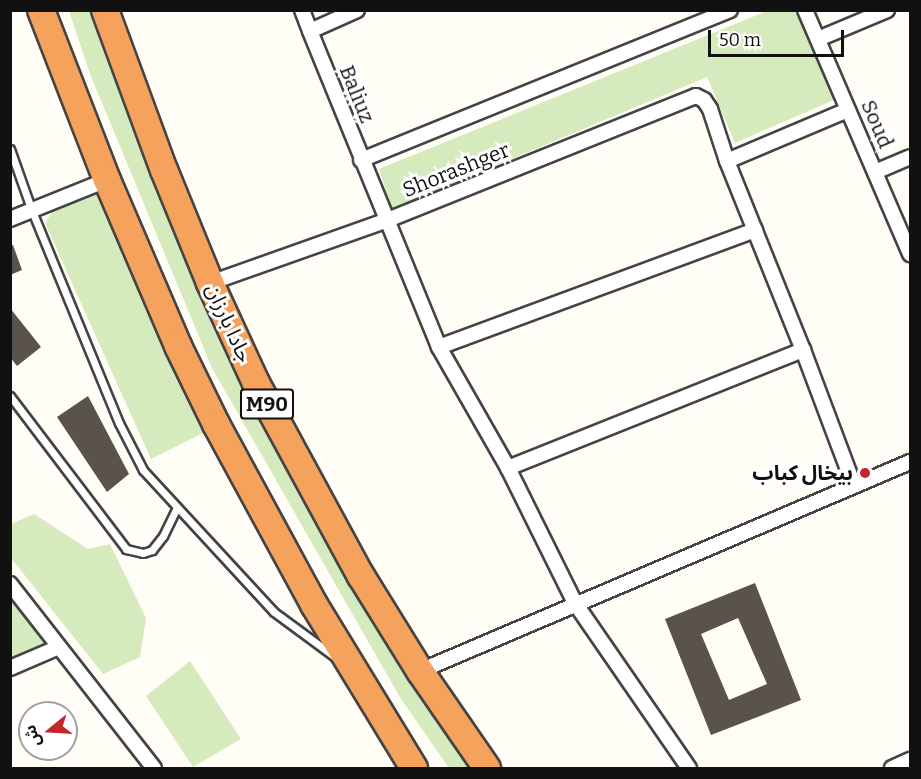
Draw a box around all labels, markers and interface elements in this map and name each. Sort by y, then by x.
scale bar [711,18,848,56]
text: 50 m [719,29,761,51]
street label: Baliuz [334,62,380,126]
street label: Soud [856,96,898,152]
street label: Shorashger [399,137,513,203]
street label: جادا بارزان [200,280,258,366]
road number: M90 [240,387,294,421]
place label: بيخال كباب [752,460,853,486]
marker: بيخال كباب [858,466,872,480]
north arrow [18,701,78,761]
text: ش [20,723,45,749]

